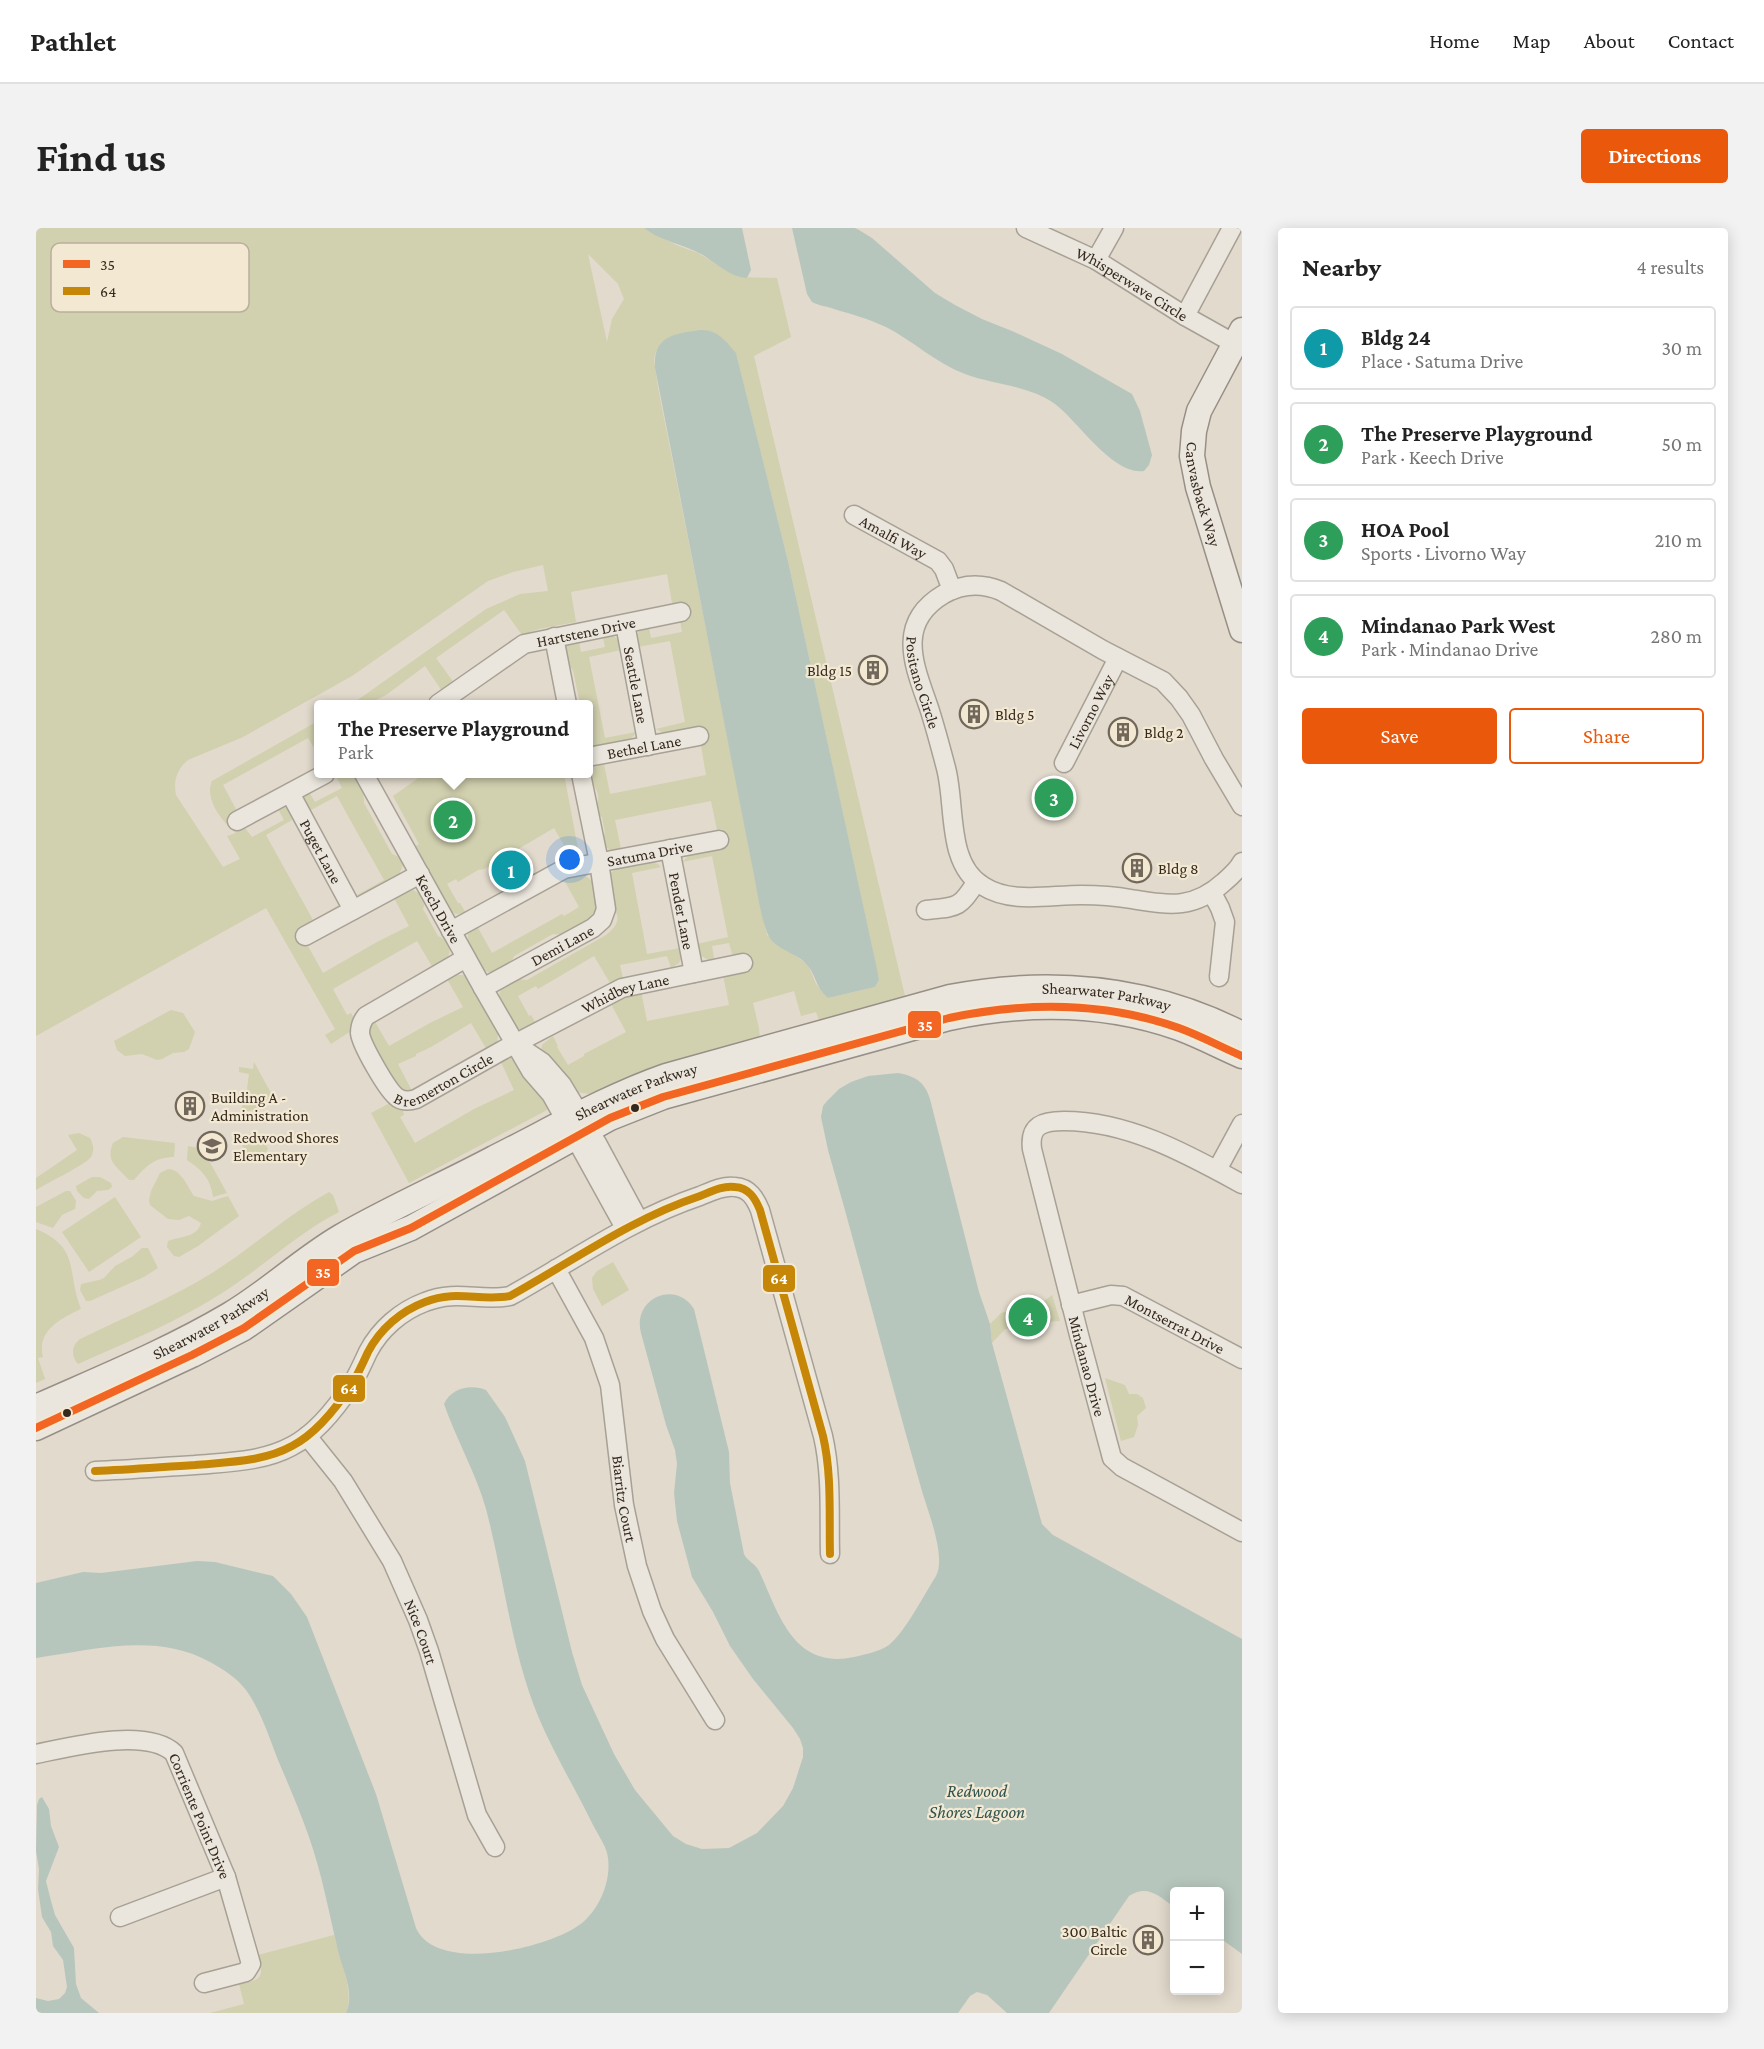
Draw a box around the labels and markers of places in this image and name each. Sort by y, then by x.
building icon: Bldg 15 [857,654,889,686]
place label: Bldg 15 [807,662,852,680]
building icon: Bldg 5 [958,698,990,730]
place label: Bldg 5 [995,706,1035,724]
building icon: Bldg 2 [1107,716,1139,748]
place label: Bldg 2 [1144,724,1184,742]
pin: 3 [1034,776,1074,820]
pin: 2 [434,798,472,842]
pin: 1 [492,848,530,892]
building icon: Bldg 8 [1121,852,1153,884]
place label: Bldg 8 [1158,860,1199,878]
place label: Building A - Administration [211,1089,309,1124]
building icon: Building A - Administration [174,1090,206,1122]
unlabelled marker [629,1102,641,1114]
place label: Redwood Shores Elementary [233,1129,339,1165]
school or university icon: Redwood Shores Elementary [196,1130,228,1162]
pin: 4 [1008,1294,1048,1340]
unlabelled marker [61,1407,73,1419]
place label: 300 Baltic Circle [1062,1923,1127,1958]
building icon: 300 Baltic Circle [1132,1924,1164,1956]

